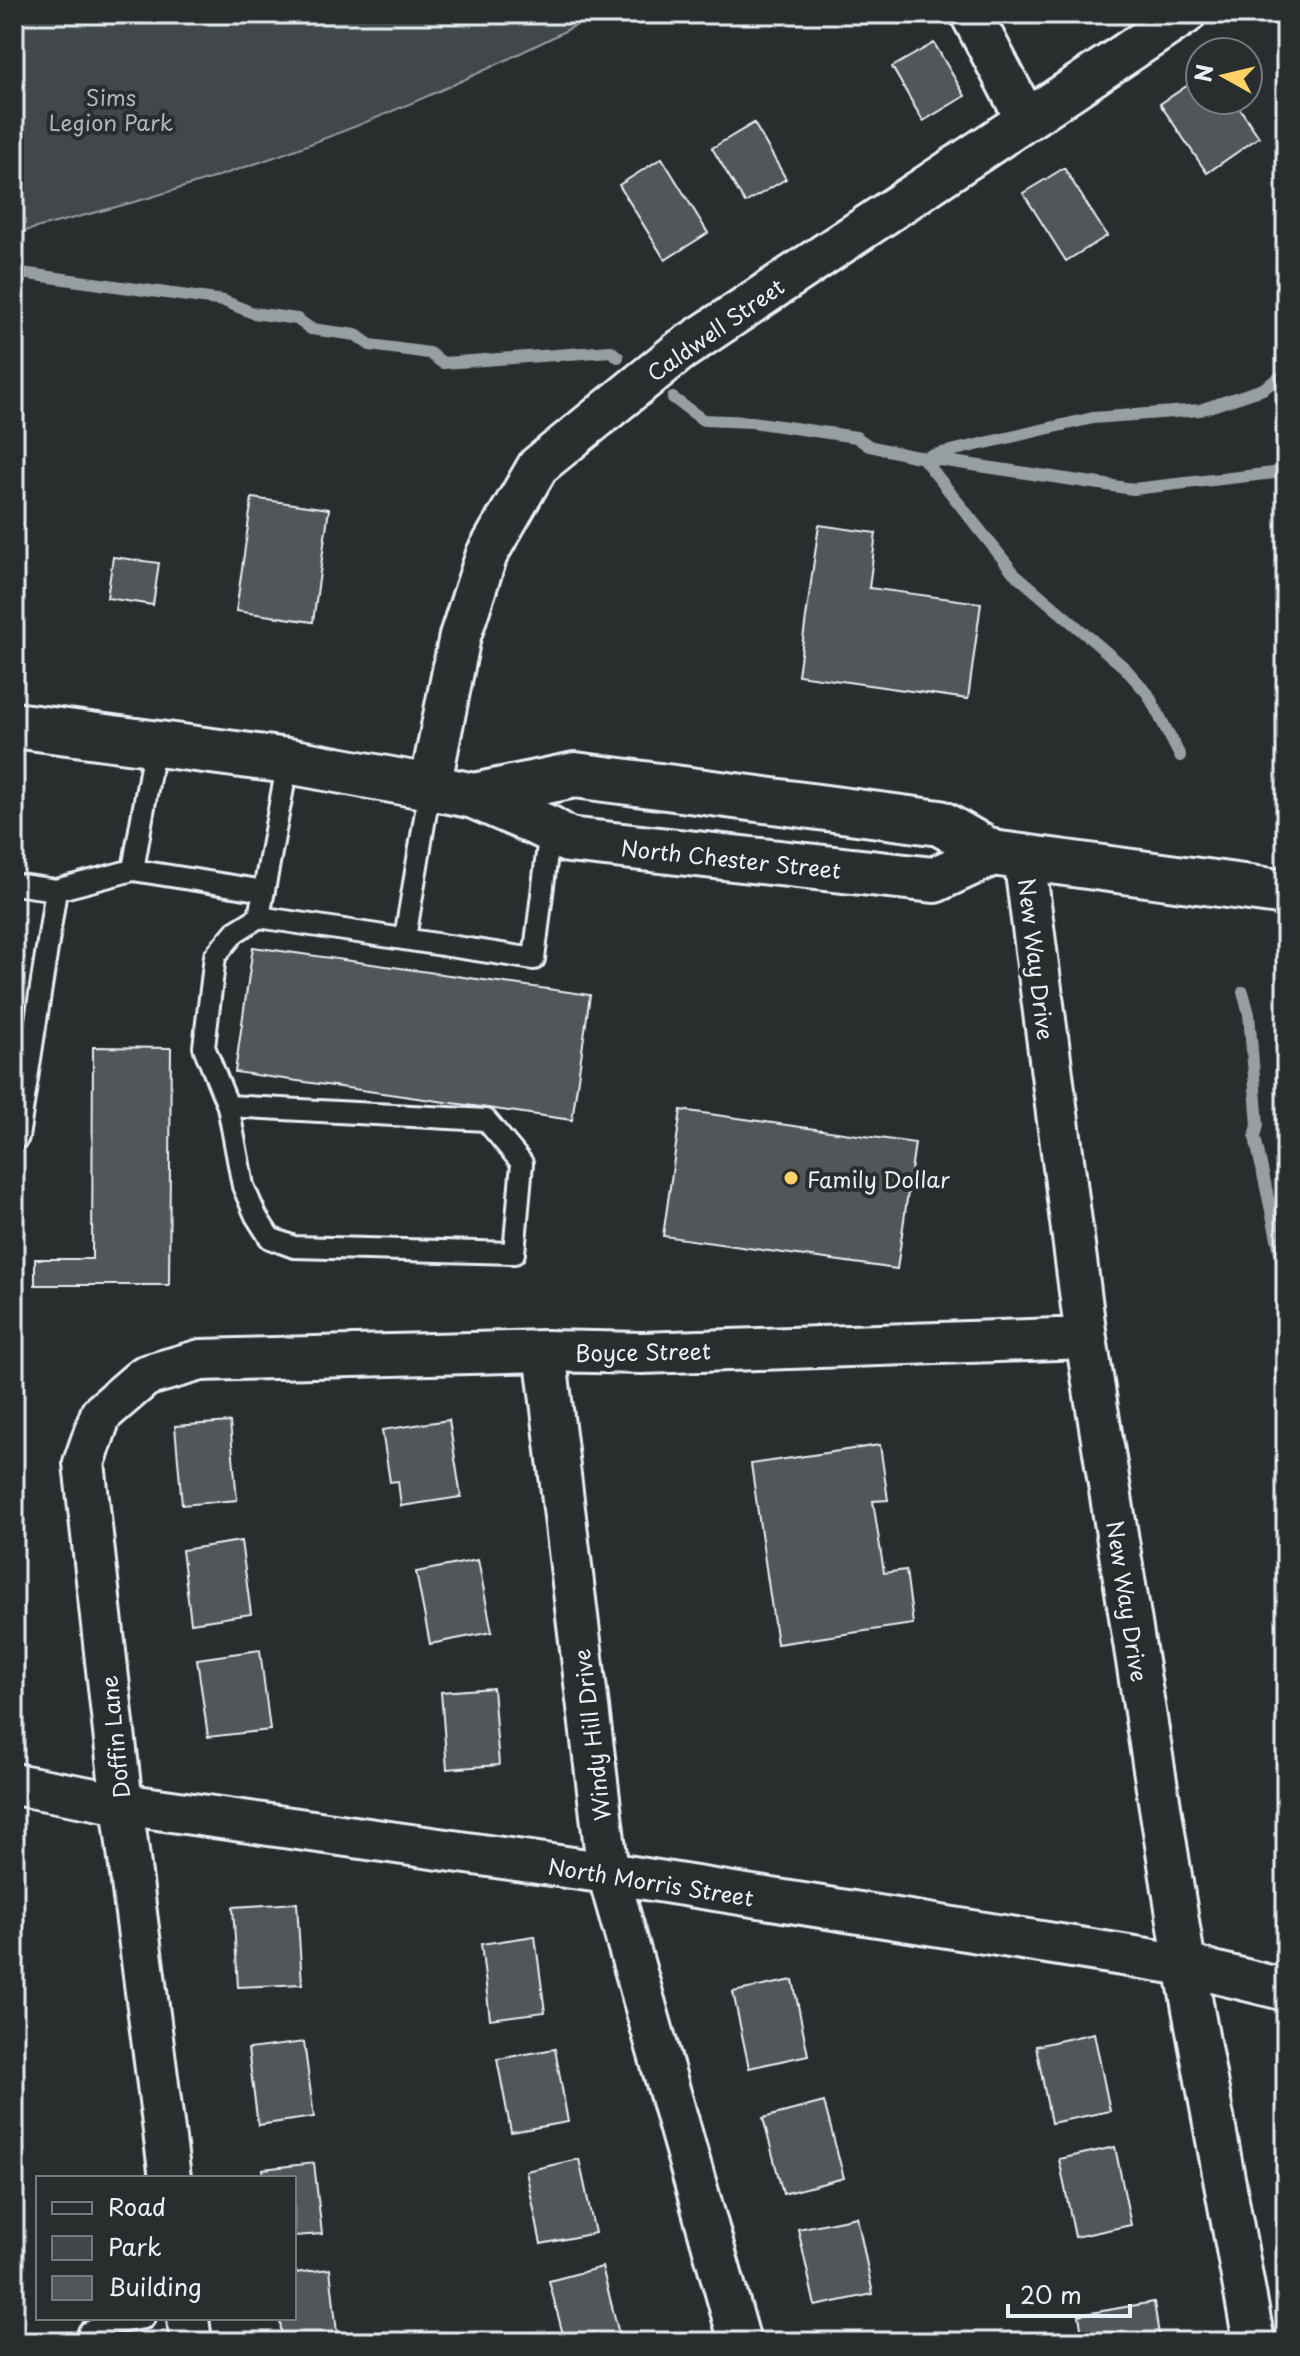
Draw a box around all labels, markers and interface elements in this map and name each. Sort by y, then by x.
north arrow [1184,36,1264,116]
text: N [1185,62,1220,84]
park label: Sims Legion Park [49,80,173,138]
street label: Caldwell Street [640,269,790,389]
street label: North Chester Street [619,830,843,886]
street label: New Way Drive [1011,876,1063,1042]
place label: Family Dollar [807,1162,950,1195]
marker: Family Dollar [782,1169,800,1187]
street label: Boyce Street [575,1333,711,1369]
street label: New Way Drive [1099,1518,1157,1684]
street label: Windy Hill Drive [564,1647,618,1823]
street label: Doffin Lane [91,1674,137,1800]
street label: North Morris Street [546,1848,756,1914]
legend [36,2176,296,2320]
text: Road [108,2188,166,2224]
text: Park [108,2228,162,2264]
text: Building [108,2268,202,2304]
scale bar [1008,2268,1130,2318]
text: 20 m [1020,2276,1082,2312]

